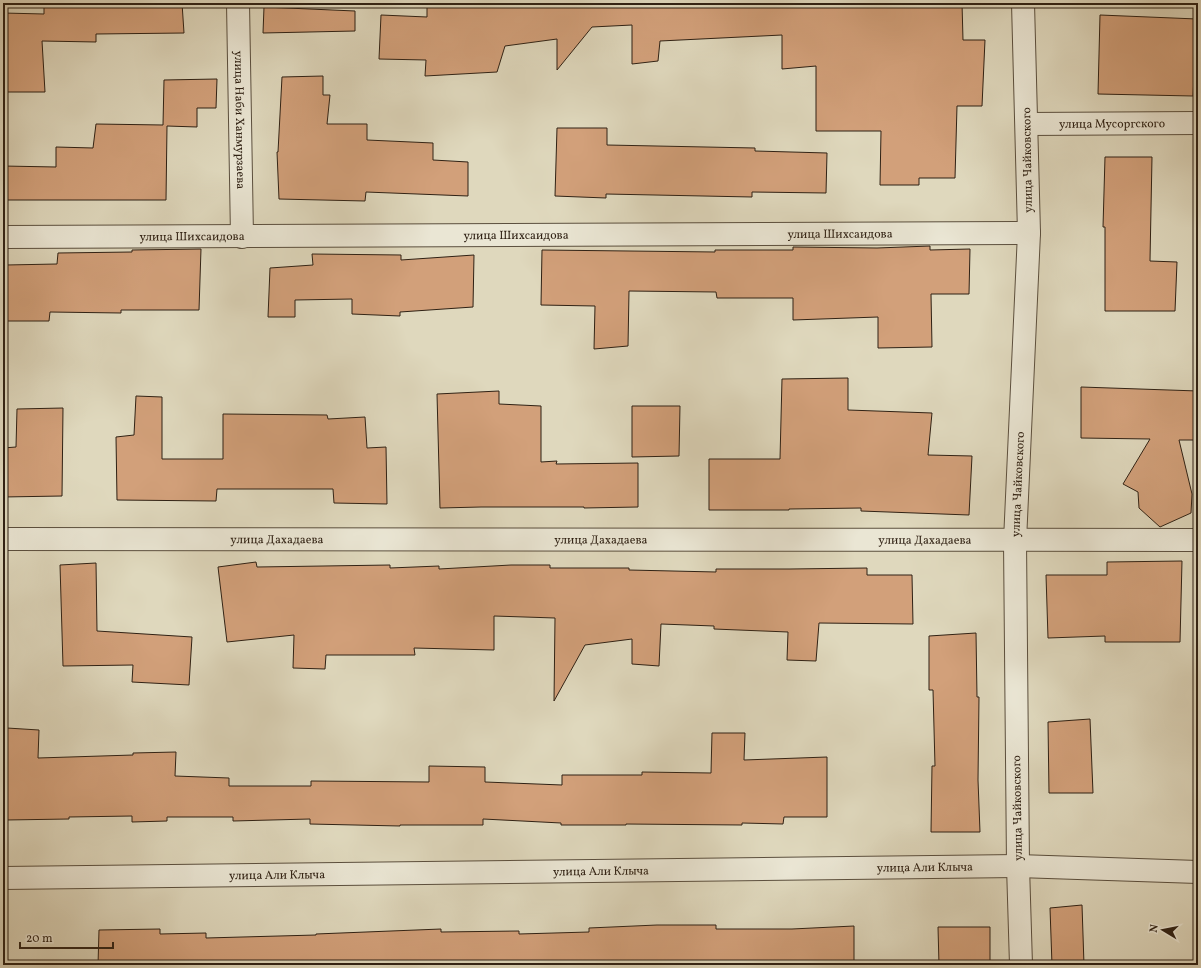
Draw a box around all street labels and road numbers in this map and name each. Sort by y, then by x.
street label: улица Наби Ханмурзаева [230,51,248,189]
street label: улица Чайковского [1019,107,1037,213]
street label: улица Мусоргского [1059,116,1165,133]
street label: улица Шихсаидова [787,227,893,243]
street label: улица Шихсаидова [463,228,569,244]
street label: улица Шихсаидова [139,229,245,245]
street label: улица Чайковского [1008,431,1029,537]
street label: улица Дахадаева [230,532,324,548]
street label: улица Дахадаева [554,532,648,549]
street label: улица Дахадаева [878,533,972,549]
street label: улица Чайковского [1009,755,1027,861]
street label: улица Али Клыча [877,860,973,877]
street label: улица Али Клыча [553,863,649,880]
street label: улица Али Клыча [229,867,325,884]

